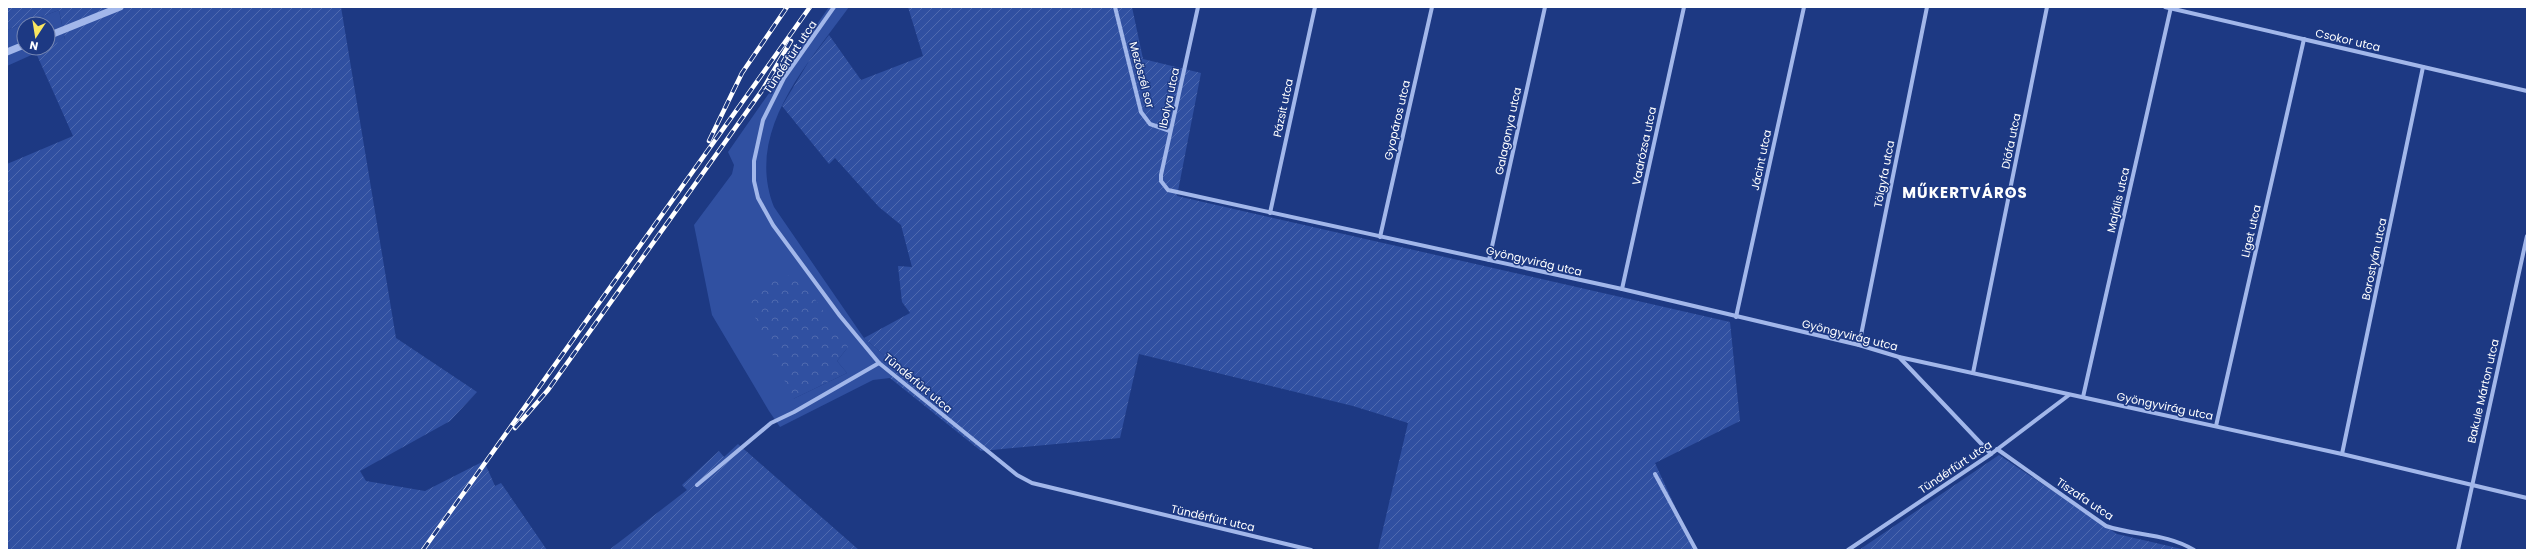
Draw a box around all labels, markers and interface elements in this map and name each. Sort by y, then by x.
north arrow [16,16,56,56]
street label: Tündérfürt utca [760,17,820,97]
street label: Csokor utca [2314,25,2382,55]
text: N [28,37,40,54]
street label: Mezőszél sor [1125,40,1159,110]
street label: Ibolya utca [1155,66,1183,130]
street label: Pázsit utca [1269,77,1297,139]
street label: Gyopáros utca [1380,78,1414,162]
street label: Galagonya utca [1491,86,1525,176]
street label: Vadrózsa utca [1628,105,1660,187]
street label: Diófa utca [1997,112,2025,170]
street label: Jácint utca [1747,128,1775,192]
street label: Tölgyfa utca [1870,139,1898,209]
street label: Majális utca [2103,166,2133,234]
district label: MŰKERTVÁROS [1902,182,2028,203]
street label: Liget utca [2237,203,2265,259]
street label: Borostyán utca [2358,217,2390,301]
street label: Gyöngyvirág utca [1484,242,1584,280]
street label: Gyöngyvirág utca [1800,315,1900,355]
street label: Bakule Márton utca [2463,337,2503,445]
street label: Tündérfürt utca [880,349,956,417]
street label: Gyöngyvirág utca [2115,388,2215,424]
street label: Tündérfürt utca [1915,437,1995,497]
street label: Tiszafa utca [2053,474,2117,524]
street label: Tündérfürt utca [1170,501,1256,535]

